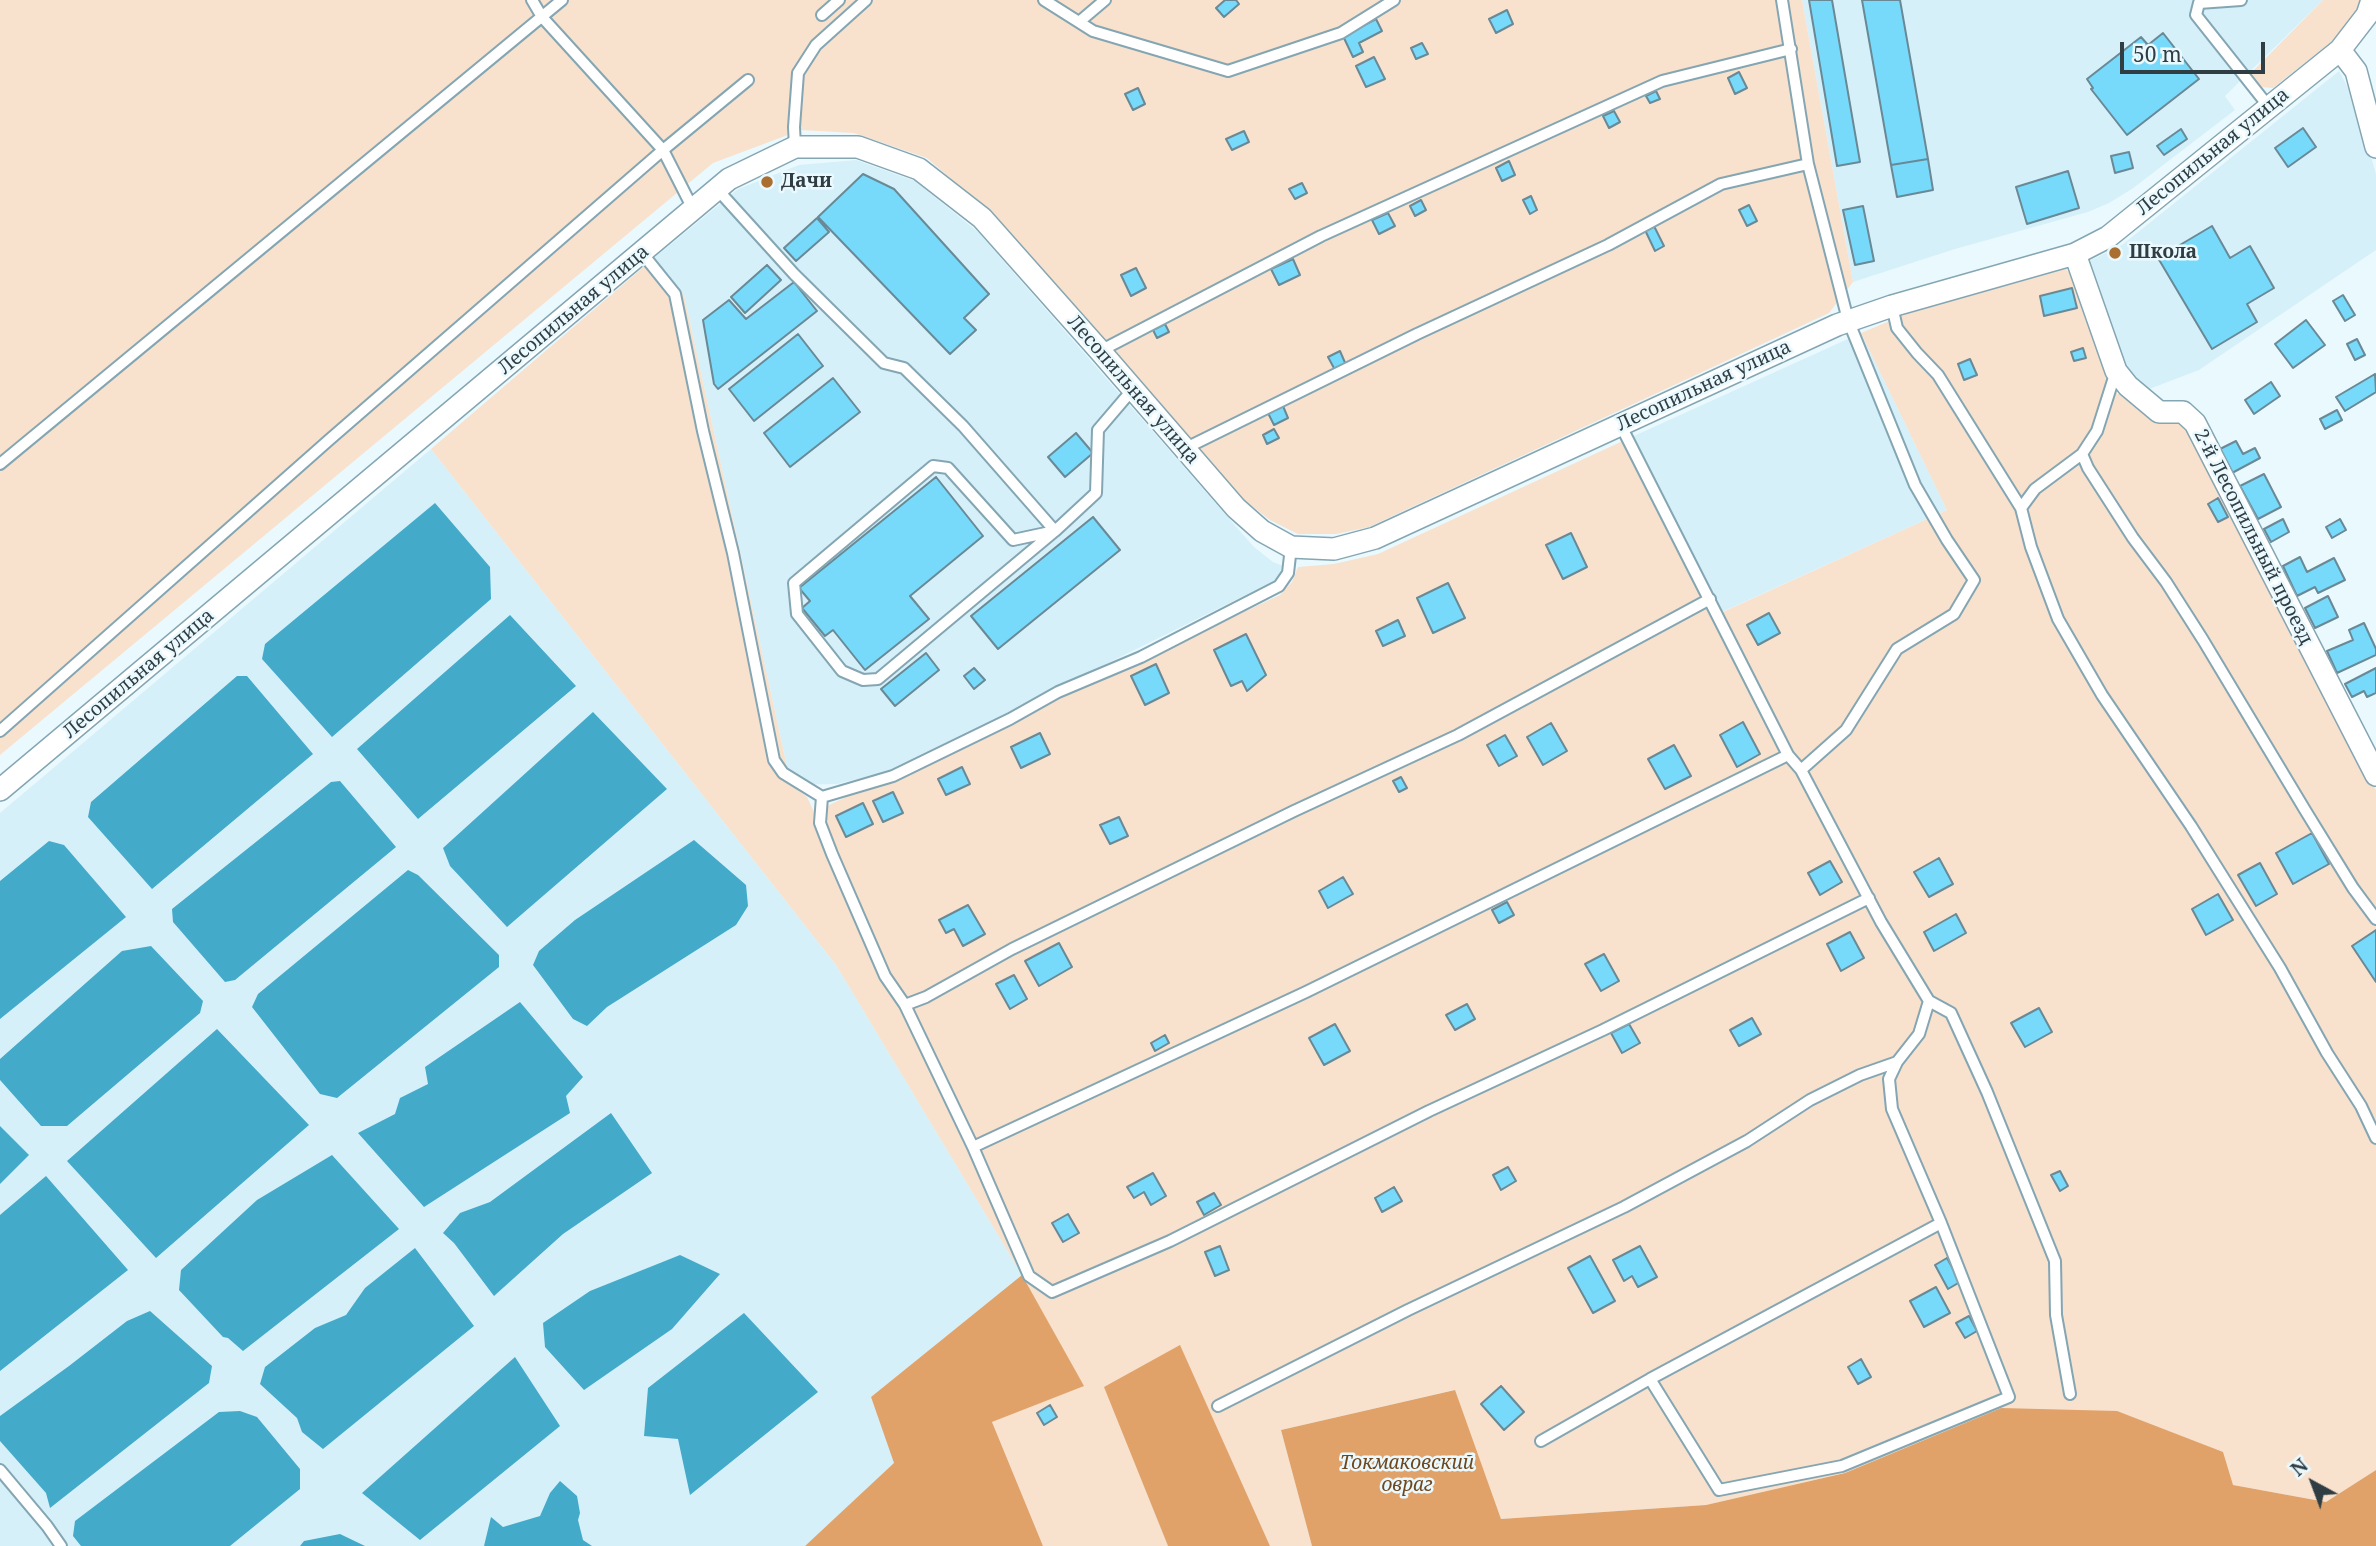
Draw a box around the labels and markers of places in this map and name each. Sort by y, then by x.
place label: Дачи [781,171,832,193]
marker: Дачи [759,174,775,190]
place label: Школа [2129,242,2197,264]
marker: Школа [2107,245,2123,261]

